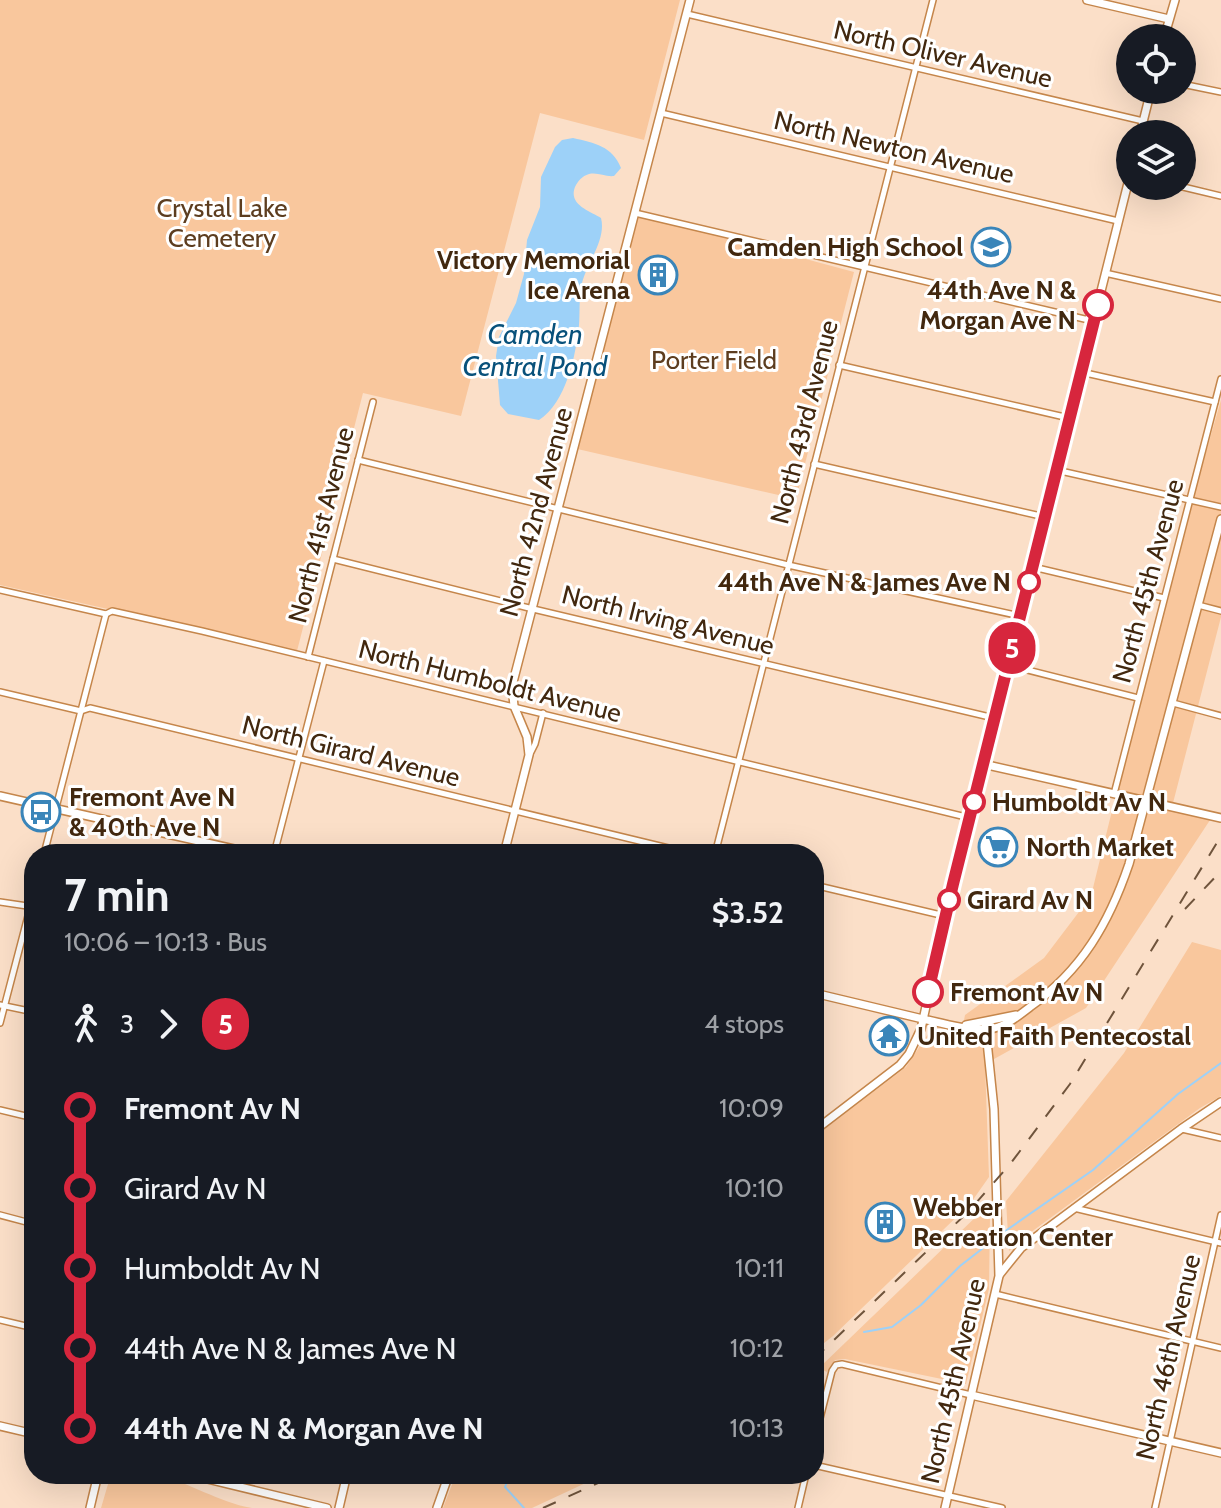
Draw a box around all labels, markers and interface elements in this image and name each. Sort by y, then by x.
street label: North Oliver Avenue [831,13,1055,95]
map controls [1116,24,1196,200]
button: locate [1116,24,1196,104]
street label: North Newton Avenue [771,104,1017,190]
button: layers [1116,120,1196,200]
park label: Crystal Lake Cemetery [157,192,287,254]
school or university icon: Camden High School [970,226,1012,268]
place label: Camden High School [727,231,963,263]
place label: Victory Memorial Ice Arena [437,244,630,306]
building icon: Victory Memorial Ice Arena [637,254,679,296]
place label: 44th Ave N & Morgan Ave N [920,274,1077,336]
marker: 44th Ave N & Morgan Ave N [1083,290,1113,320]
water label: Camden Central Pond [463,317,609,383]
street label: North 43rd Avenue [763,317,845,527]
park label: Porter Field [651,344,777,376]
street label: North 42nd Avenue [493,404,579,620]
street label: North 41st Avenue [281,424,361,626]
street label: North 45th Avenue [1105,476,1191,686]
place label: 44th Ave N & James Ave N [717,566,1011,598]
marker: 44th Ave N & James Ave N [1018,571,1040,593]
street label: North Irving Avenue [558,578,778,662]
line badge: 5 [986,622,1038,674]
text: 5 [1004,631,1020,665]
street label: North Humboldt Avenue [355,633,625,729]
street label: North Girard Avenue [239,708,463,794]
place label: Fremont Ave N & 40th Ave N [69,781,235,843]
place label: Humboldt Av N [992,786,1166,818]
bus stop icon: Fremont Ave N & 40th Ave N [20,791,62,833]
marker: Humboldt Av N [963,791,985,813]
supermarket icon: North Market [977,826,1019,868]
place label: North Market [1026,831,1174,863]
text: 7 min [64,869,169,922]
place label: Girard Av N [967,884,1093,916]
marker: Girard Av N [938,889,960,911]
text: $3.52 [712,894,784,931]
text: 10:06 – 10:13 · Bus [64,926,267,958]
place label: Fremont Av N [950,976,1103,1008]
marker: Fremont Av N [913,977,943,1007]
icon: walk [64,1002,108,1046]
icon: forward [146,1002,190,1046]
text: 5 [218,1007,233,1041]
text: 3 [120,1008,134,1040]
text: 4 stops [704,1008,784,1040]
temple icon: United Faith Pentecostal [868,1015,910,1057]
place label: United Faith Pentecostal [917,1020,1191,1052]
text: Fremont Av N [124,1090,301,1127]
text: 10:09 [719,1092,784,1124]
text: Girard Av N [124,1170,267,1207]
text: 10:10 [725,1172,784,1204]
place label: Webber Recreation Center [913,1191,1113,1253]
building icon: Webber Recreation Center [864,1201,906,1243]
text: Humboldt Av N [124,1250,321,1287]
street label: North 46th Avenue [1129,1251,1207,1463]
text: 10:11 [735,1252,784,1284]
street label: North 45th Avenue [914,1275,992,1487]
text: 44th Ave N & James Ave N [124,1330,457,1367]
text: 10:12 [730,1332,784,1364]
text: 44th Ave N & Morgan Ave N [124,1410,483,1447]
text: 10:13 [729,1412,784,1444]

